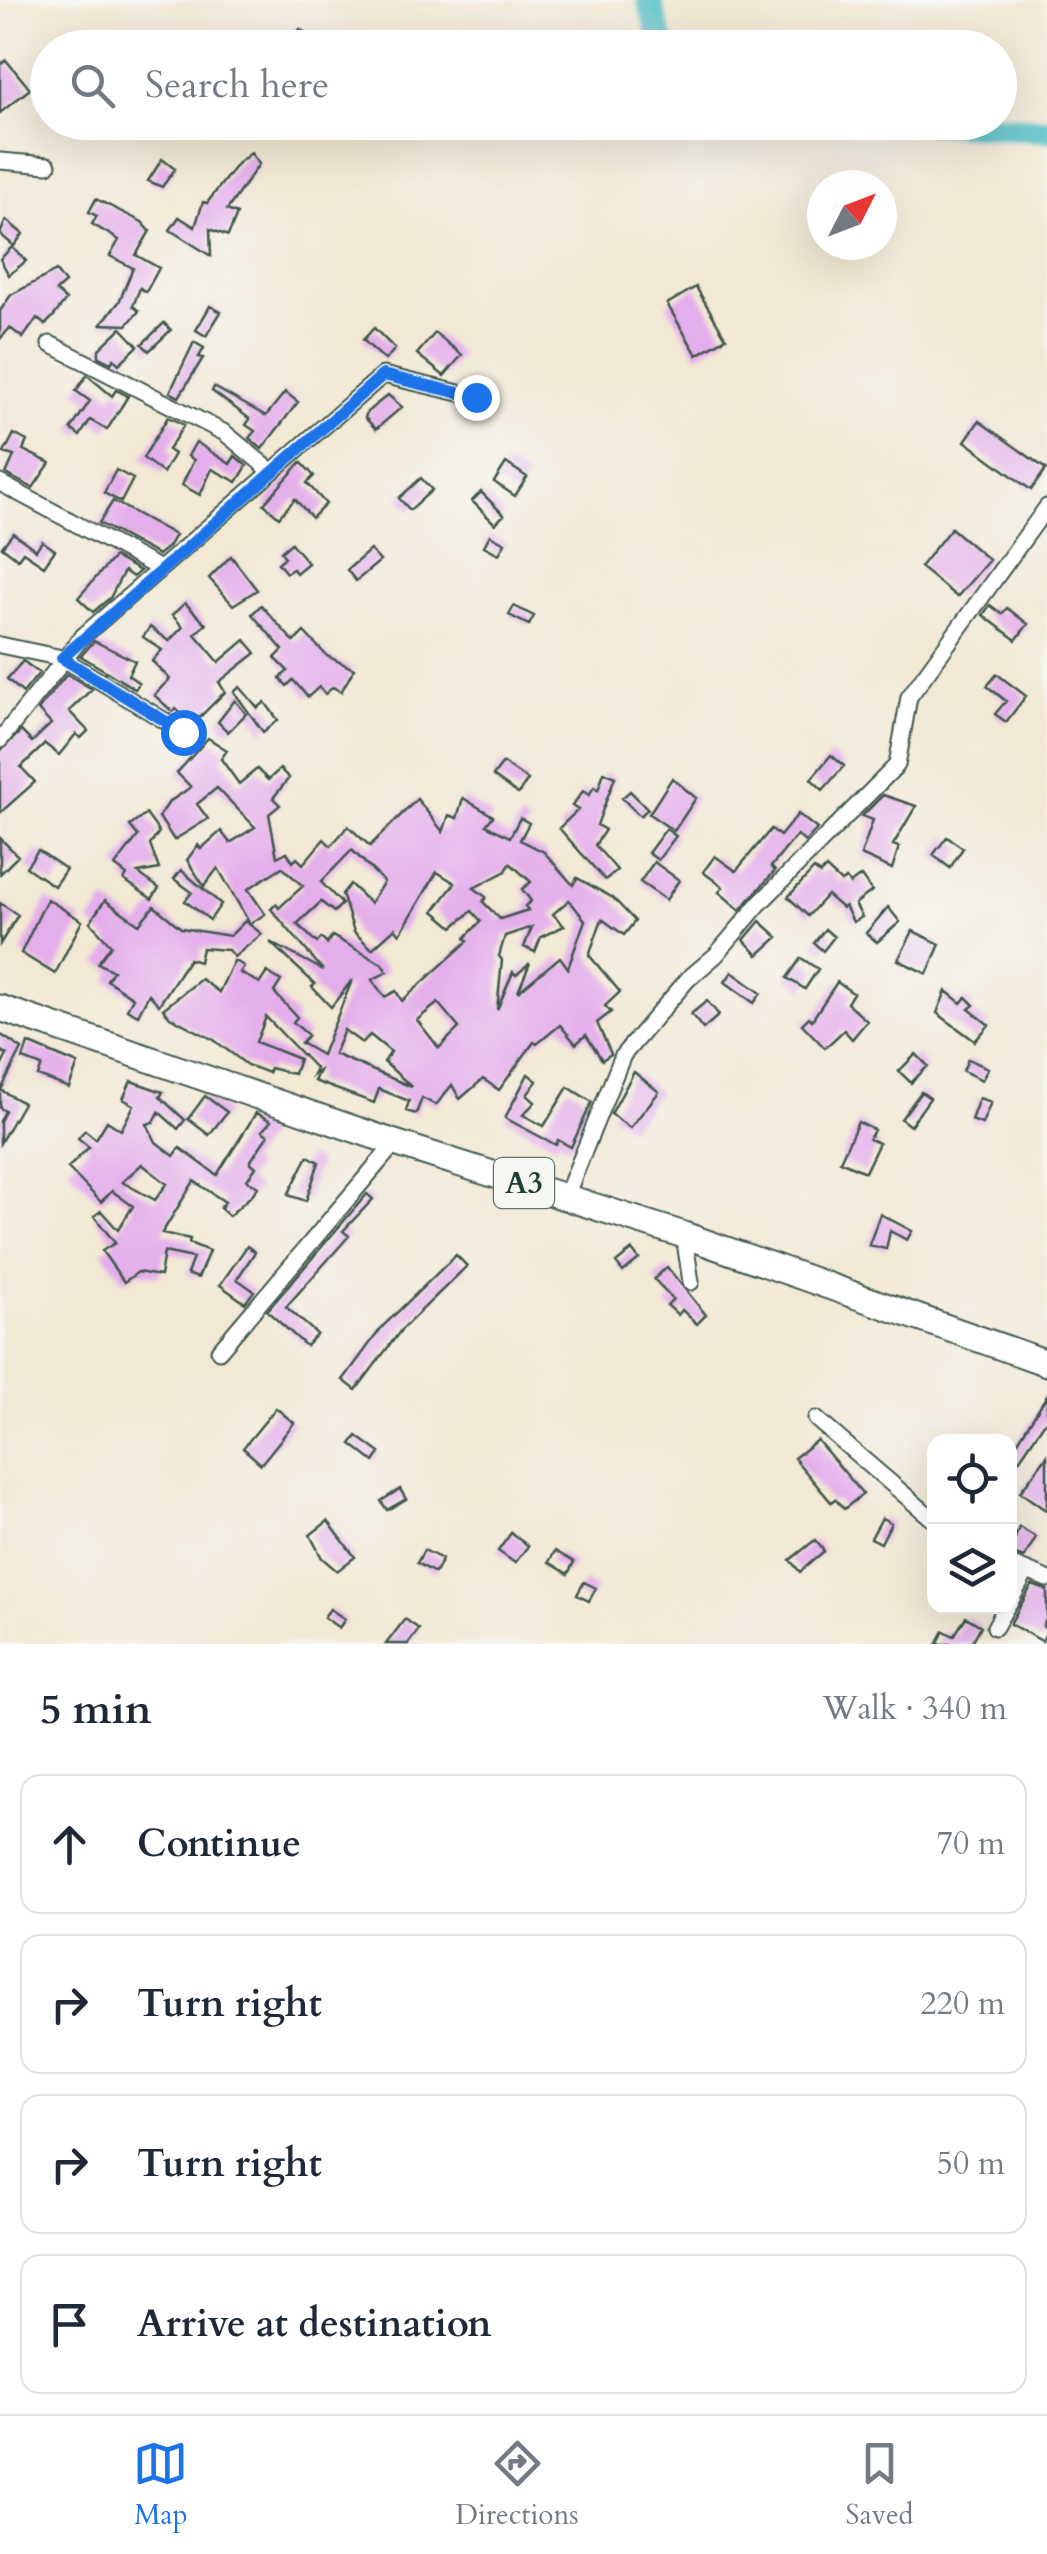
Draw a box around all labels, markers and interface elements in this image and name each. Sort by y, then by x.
search box [30,30,1017,140]
icon: search [65,58,120,113]
text: Search here [145,59,329,111]
north arrow [807,170,897,260]
route end [454,375,500,421]
route start [161,710,207,756]
road number: A3 [494,1158,554,1208]
map controls [927,1434,1017,1614]
button: locate [927,1434,1017,1524]
button: layers [927,1524,1017,1614]
text: 5 min [40,1681,152,1738]
text: Walk · 340 m [822,1687,1007,1731]
icon: ahead [42,1817,97,1872]
text: Continue [137,1818,301,1870]
text: 70 m [937,1822,1005,1866]
icon: right [42,1977,97,2032]
text: Turn right [137,1978,322,2030]
text: 220 m [920,1982,1005,2026]
icon: right [42,2137,97,2192]
text: Turn right [137,2138,322,2190]
text: 50 m [937,2142,1005,2186]
icon: arrive [42,2297,97,2352]
text: Arrive at destination [137,2298,492,2350]
tab: Map [133,2436,188,2534]
tab: Directions [455,2436,579,2534]
tab: Saved [846,2436,914,2534]

